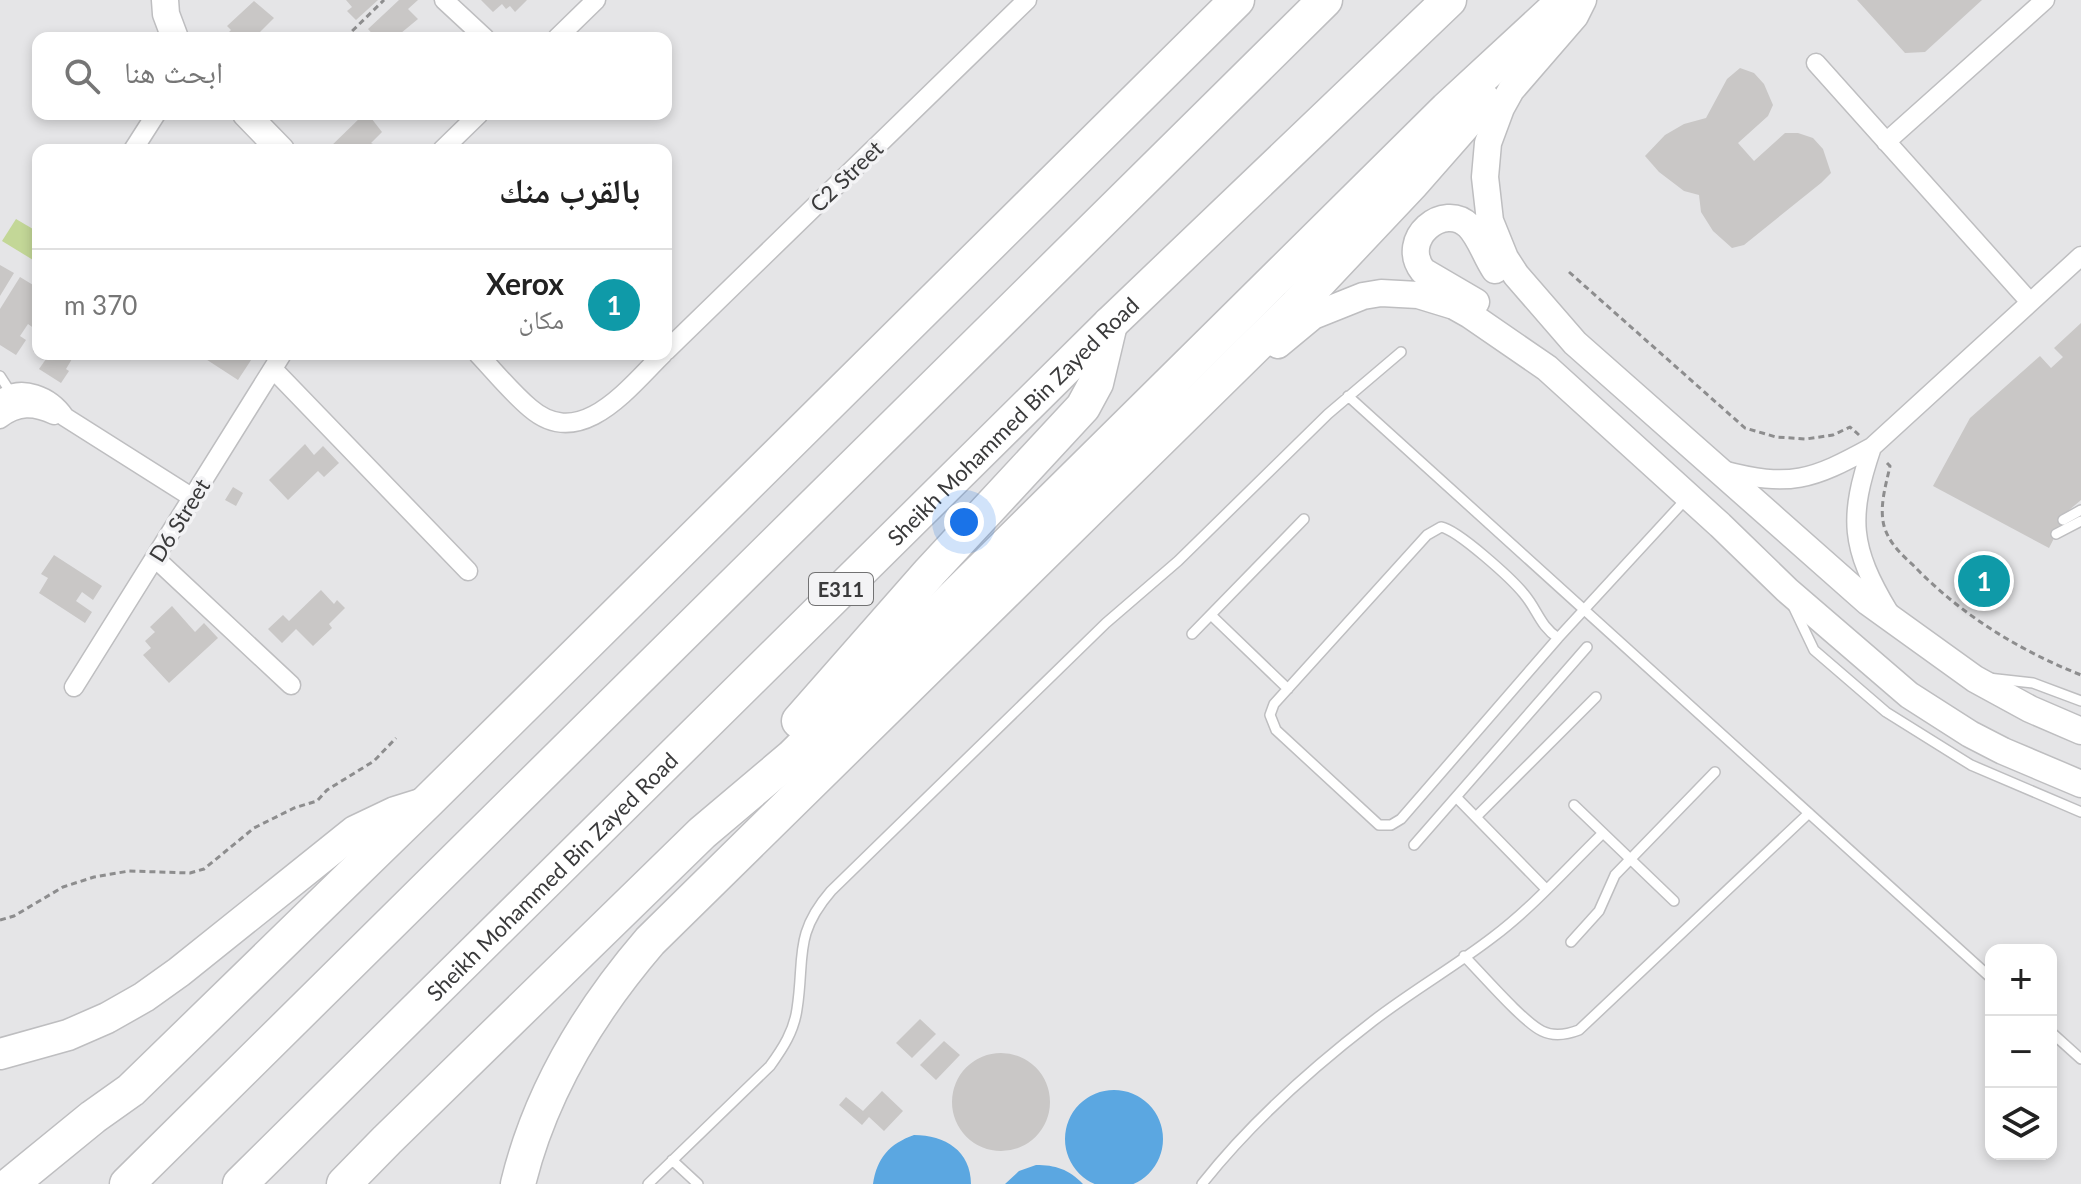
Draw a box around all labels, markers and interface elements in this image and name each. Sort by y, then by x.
search box [32,32,672,120]
text: ابحث هنا [124,53,223,89]
icon: search [60,54,104,98]
street label: C2 Street [804,135,888,217]
text: بالقرب منك [499,169,640,210]
text: Xerox [486,265,564,301]
text: 370 m [64,289,137,321]
text: 1 [606,289,622,321]
street label: Sheikh Mohammed Bin Zayed Road [881,291,1144,550]
text: مكان [518,303,564,335]
street label: D6 Street [143,473,215,567]
your location [944,502,984,542]
pin: 1 [1958,551,2010,611]
road number: E311 [809,573,873,605]
street label: Sheikh Mohammed Bin Zayed Road [420,746,683,1006]
map controls [1985,944,2057,1160]
button: + [1985,944,2057,1016]
button: − [1985,1016,2057,1088]
button: layers [1985,1088,2057,1160]

